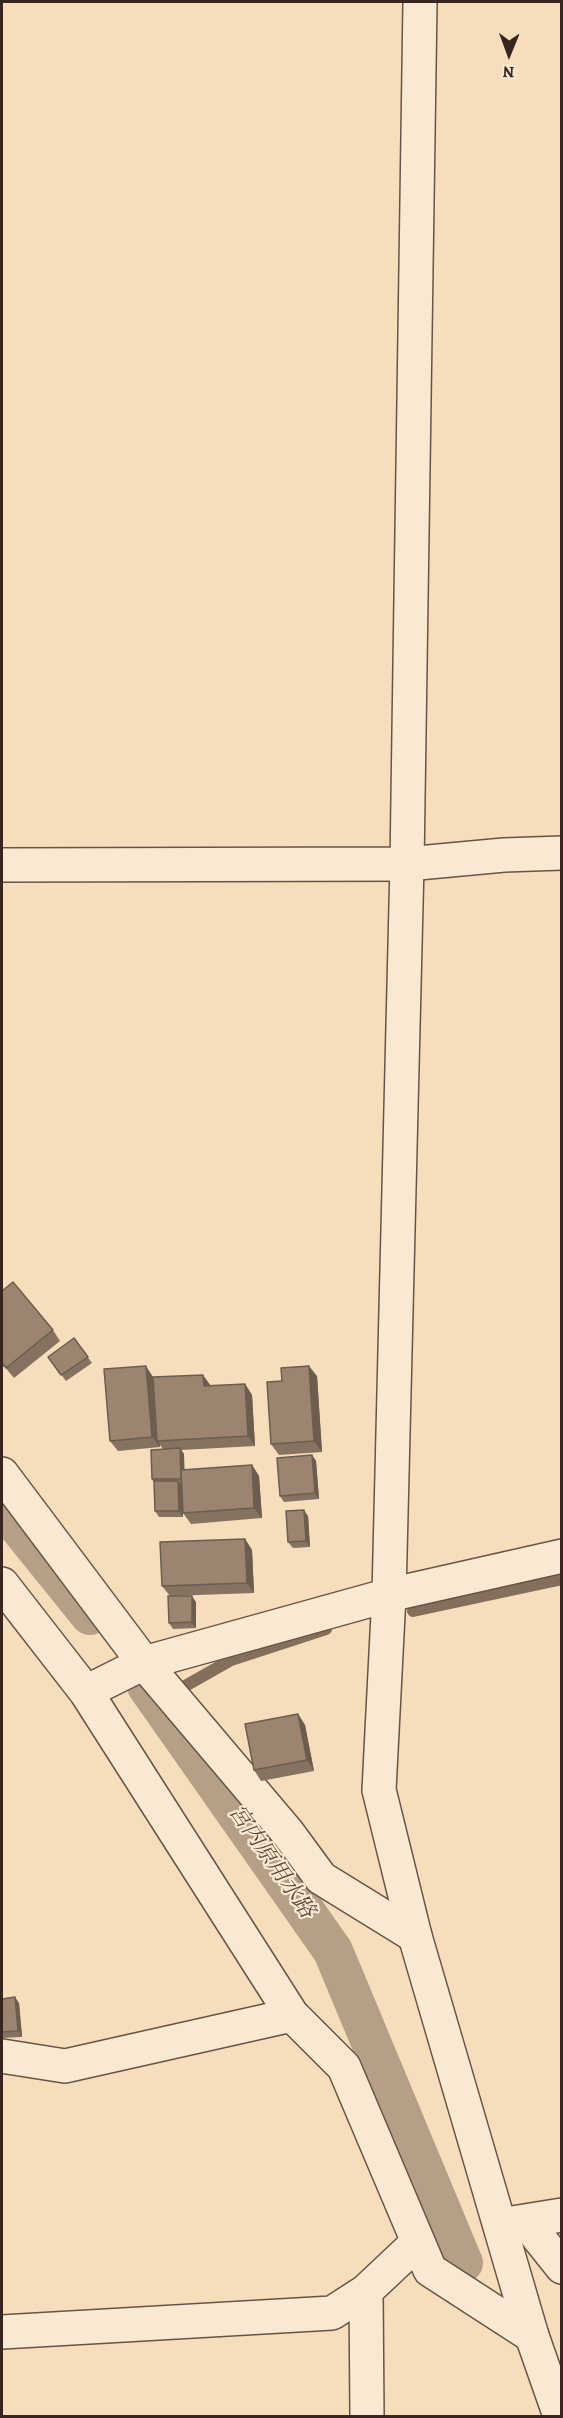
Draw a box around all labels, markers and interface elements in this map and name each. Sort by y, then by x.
north arrow [479,24,539,84]
text: N [503,61,515,83]
water label: 宮内原用水路 [222,1800,320,1924]

